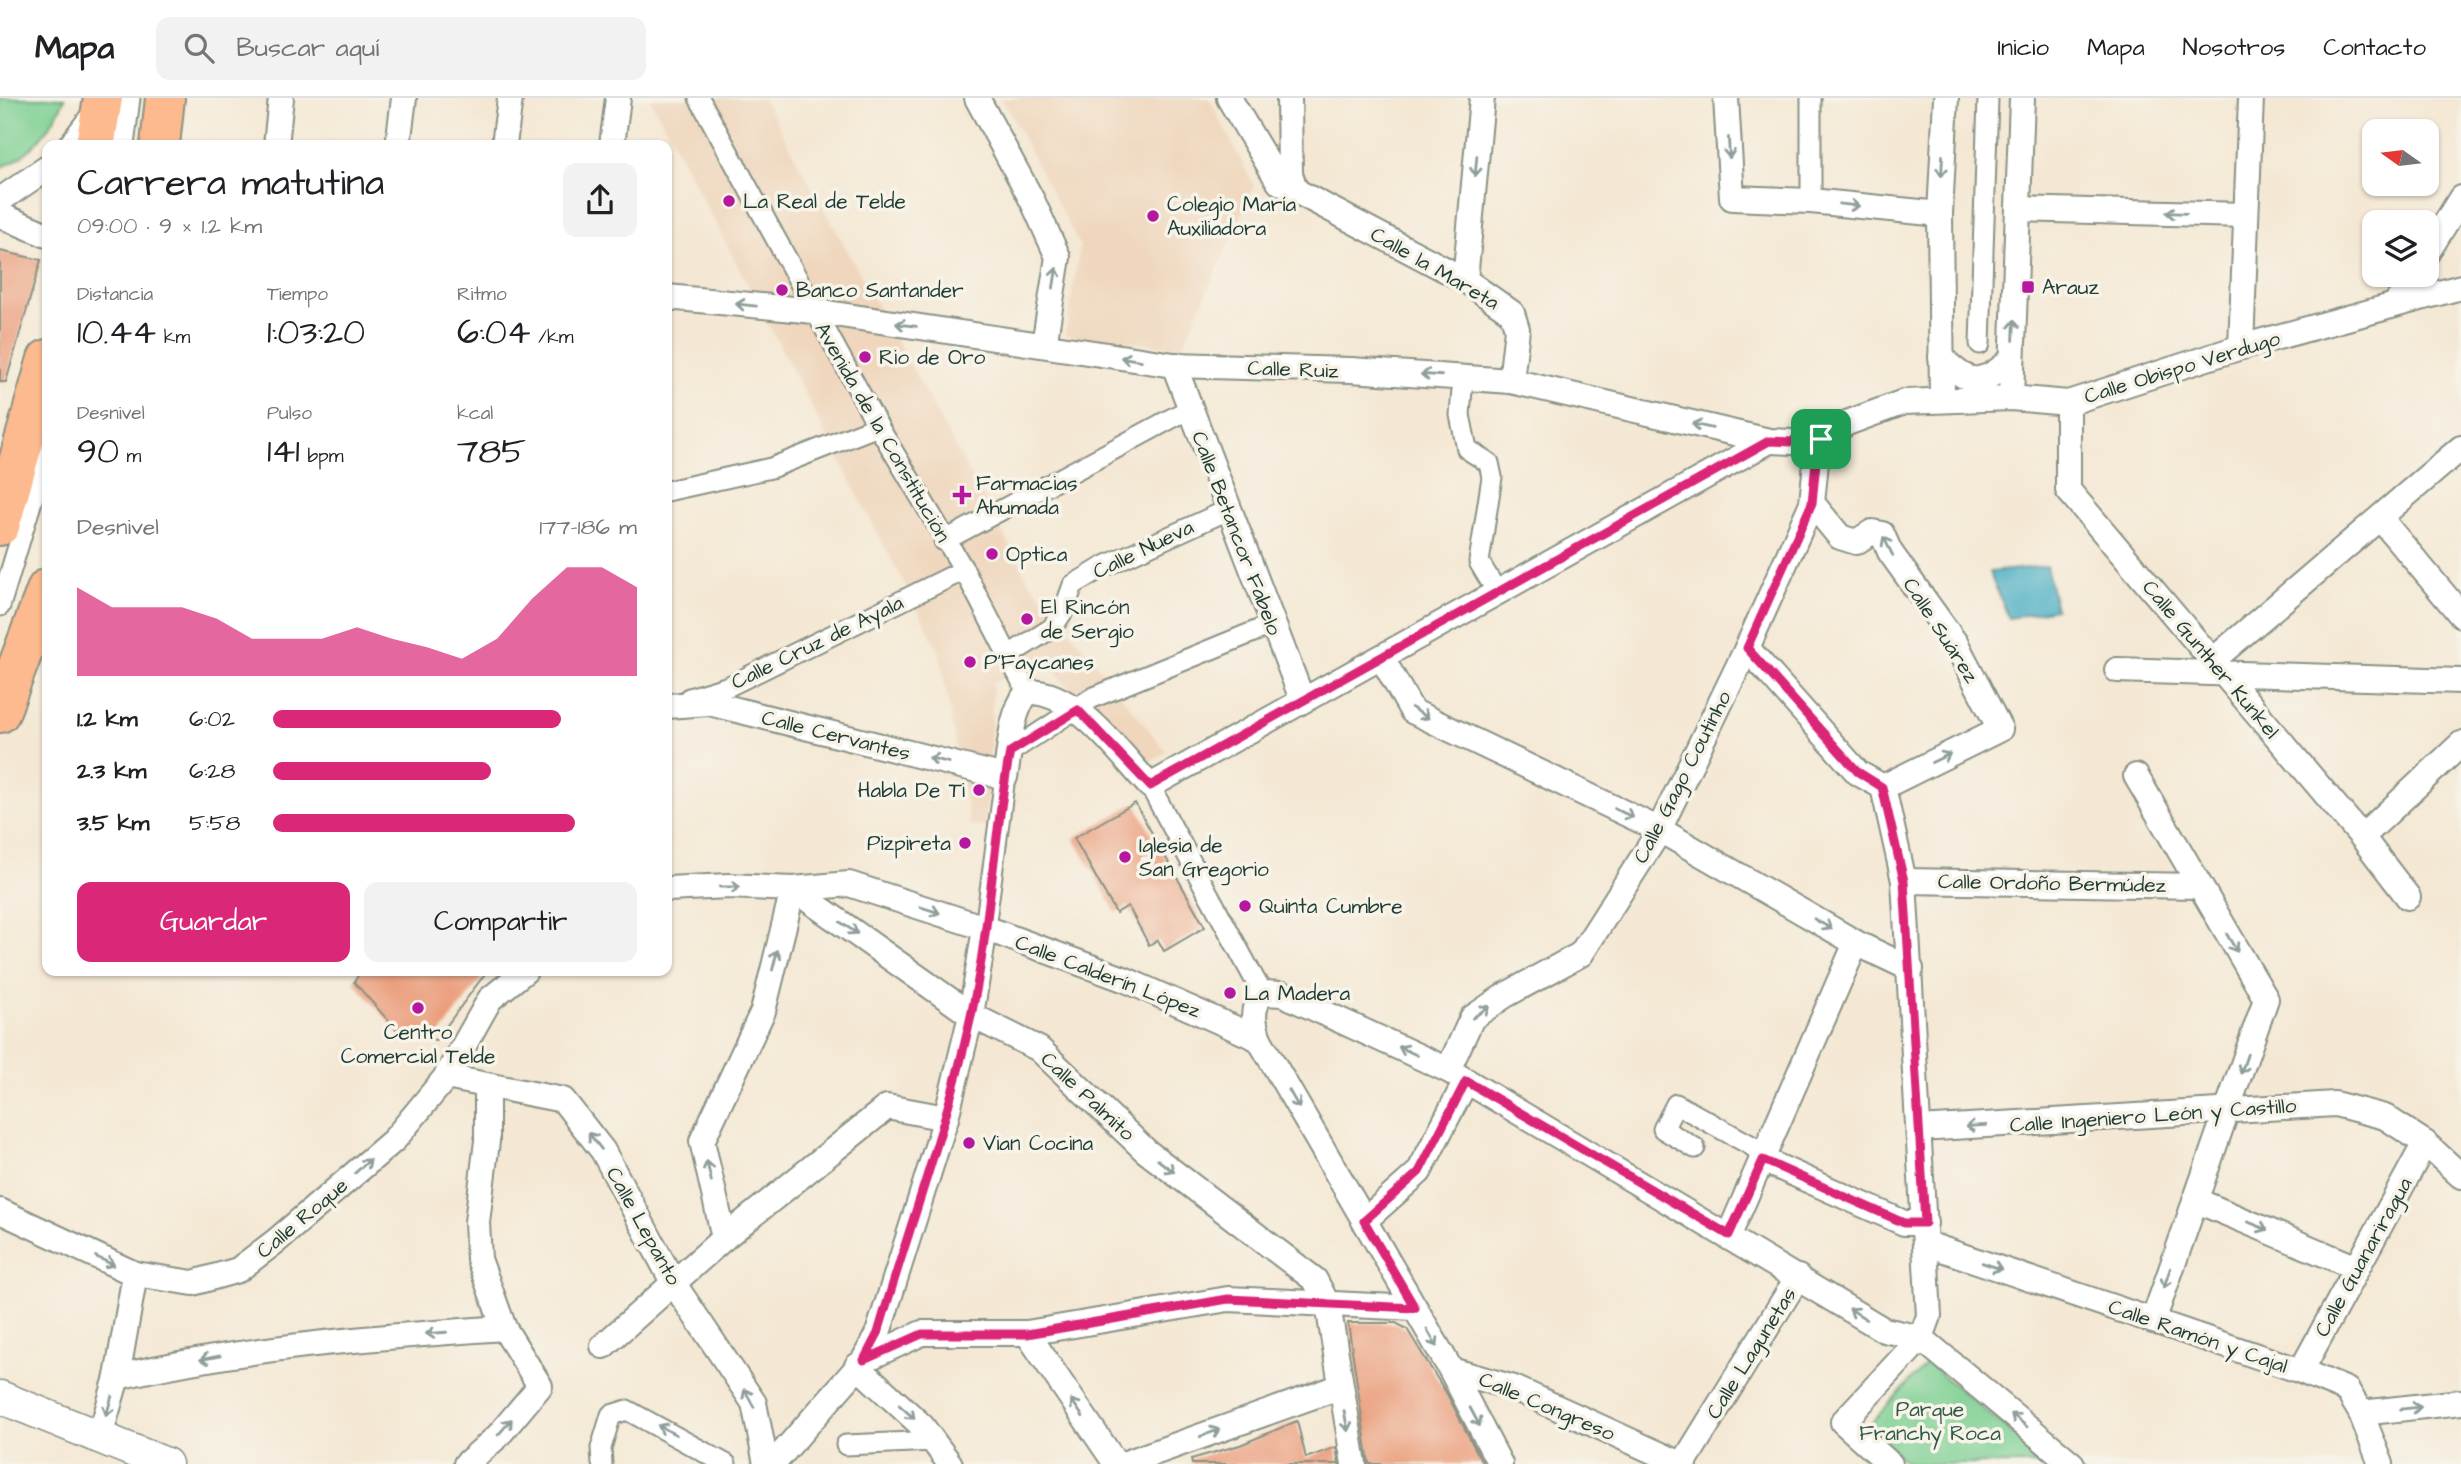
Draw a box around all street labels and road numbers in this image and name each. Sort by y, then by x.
street label: Calle la Mareta [1365,220,1505,317]
street label: Avenida de la Constitución [808,317,957,548]
street label: Calle Obispo Verdugo [2081,324,2284,413]
street label: Calle Ruiz [1247,353,1340,386]
street label: Calle Betancor Fabelo [1184,427,1289,640]
street label: Calle Nueva [1088,512,1199,586]
street label: Calle Suárez [1896,572,1986,689]
street label: Calle Gunther Kunkel [2135,574,2286,745]
street label: Calle Cruz de Ayala [726,588,909,698]
street label: Calle Gago Coutinho [1626,686,1740,869]
street label: Calle Cervantes [759,703,913,768]
street label: Calle Ordoño Bermúdez [1938,867,2167,900]
street label: Calle Calderín López [1011,928,1205,1026]
street label: Calle Palmito [1034,1045,1141,1148]
street label: Calle Ingeniero León y Castillo [2009,1091,2298,1142]
street label: Calle Lepanto [598,1162,688,1291]
street label: Calle Roque [250,1171,354,1265]
street label: Calle Guanariragua [2308,1172,2421,1343]
street label: Calle Lagunetas [1699,1282,1805,1426]
street label: Calle Ramón y Cajal [2104,1292,2291,1383]
street label: Calle Congreso [1474,1365,1619,1450]

